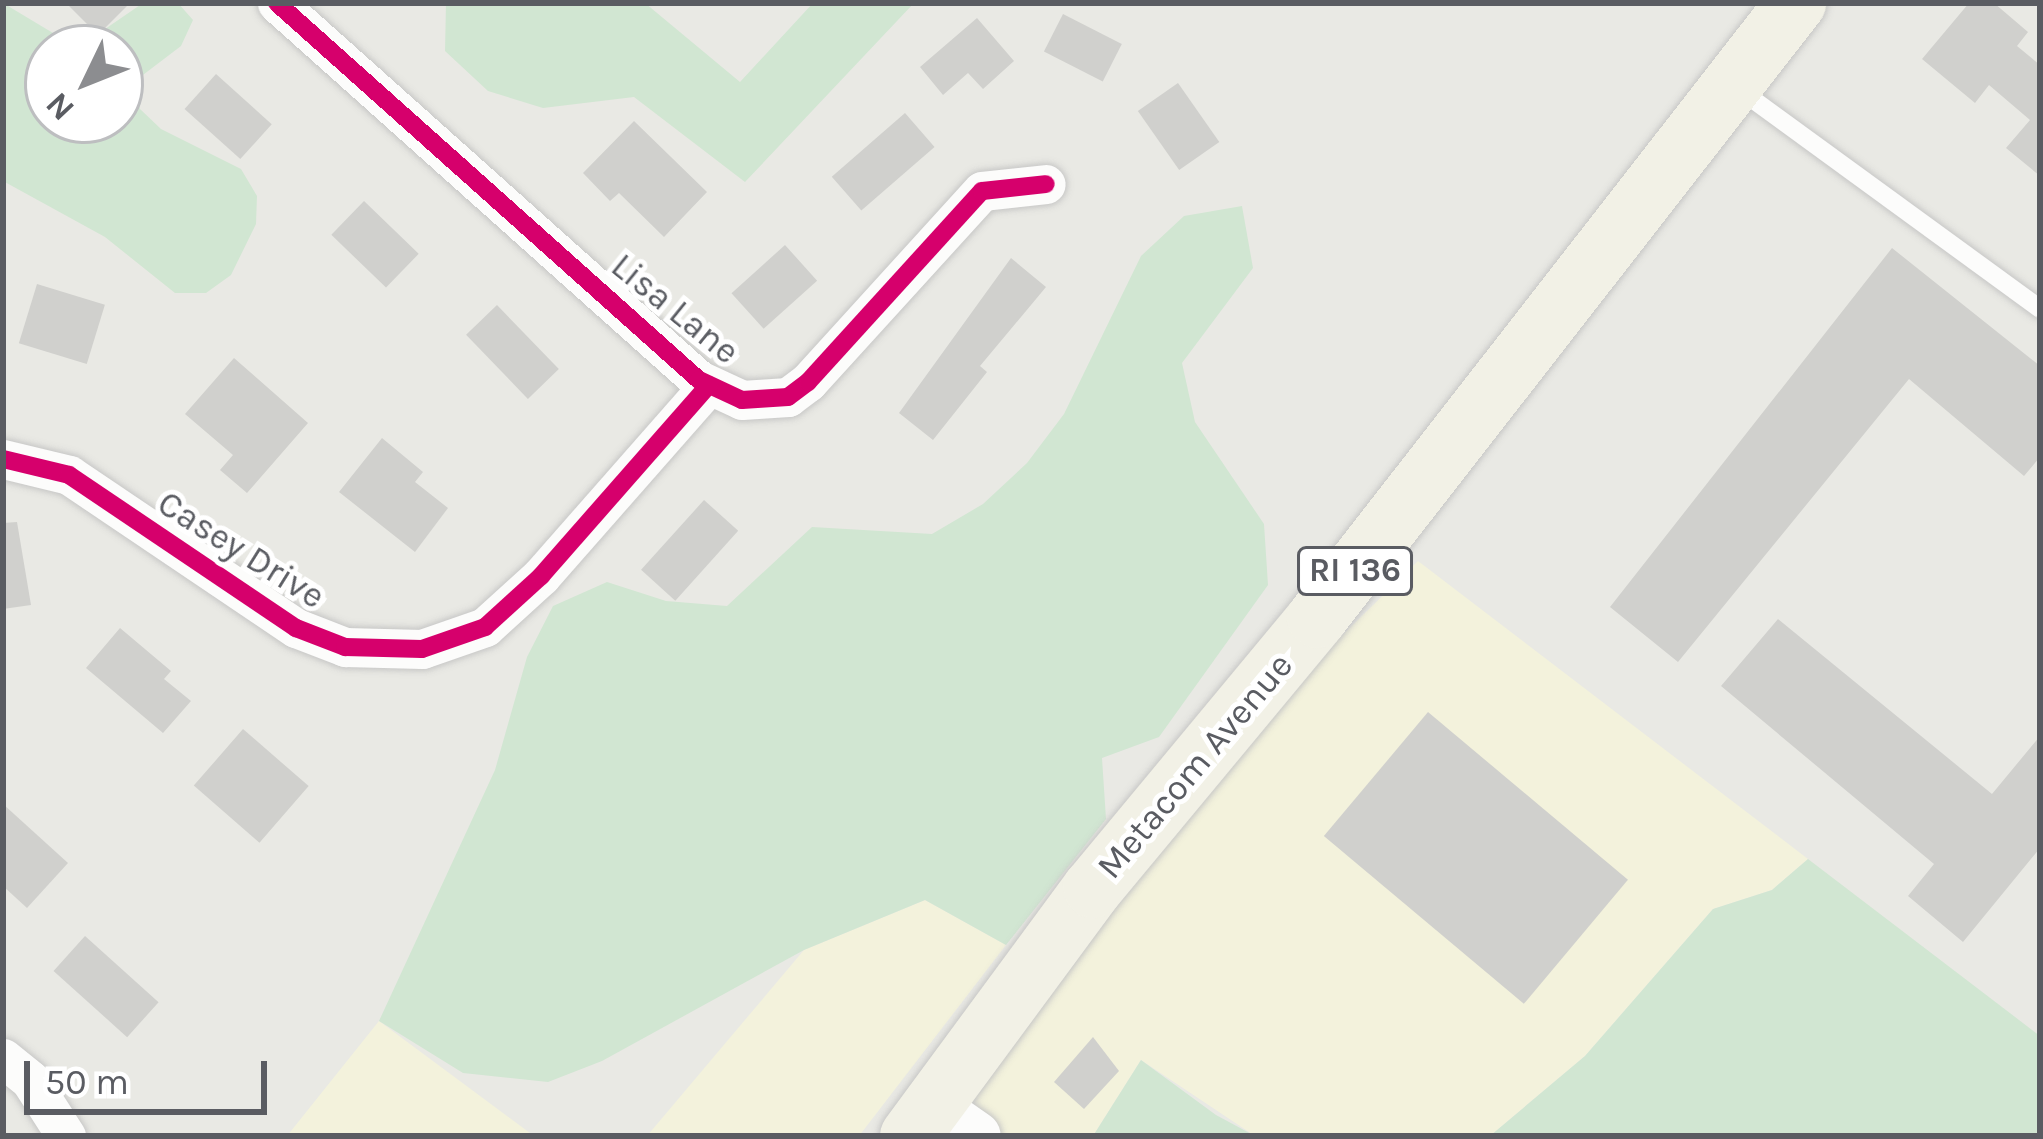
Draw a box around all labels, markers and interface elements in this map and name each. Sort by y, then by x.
north arrow [24,24,144,144]
text: N [38,85,82,128]
street label: Lisa Lane [602,244,748,374]
street label: Casey Drive [150,482,332,618]
road number: RI 136 [1295,544,1415,598]
street label: Metacom Avenue [1088,644,1302,888]
scale bar [30,1037,273,1111]
text: 50 m [45,1061,129,1103]

